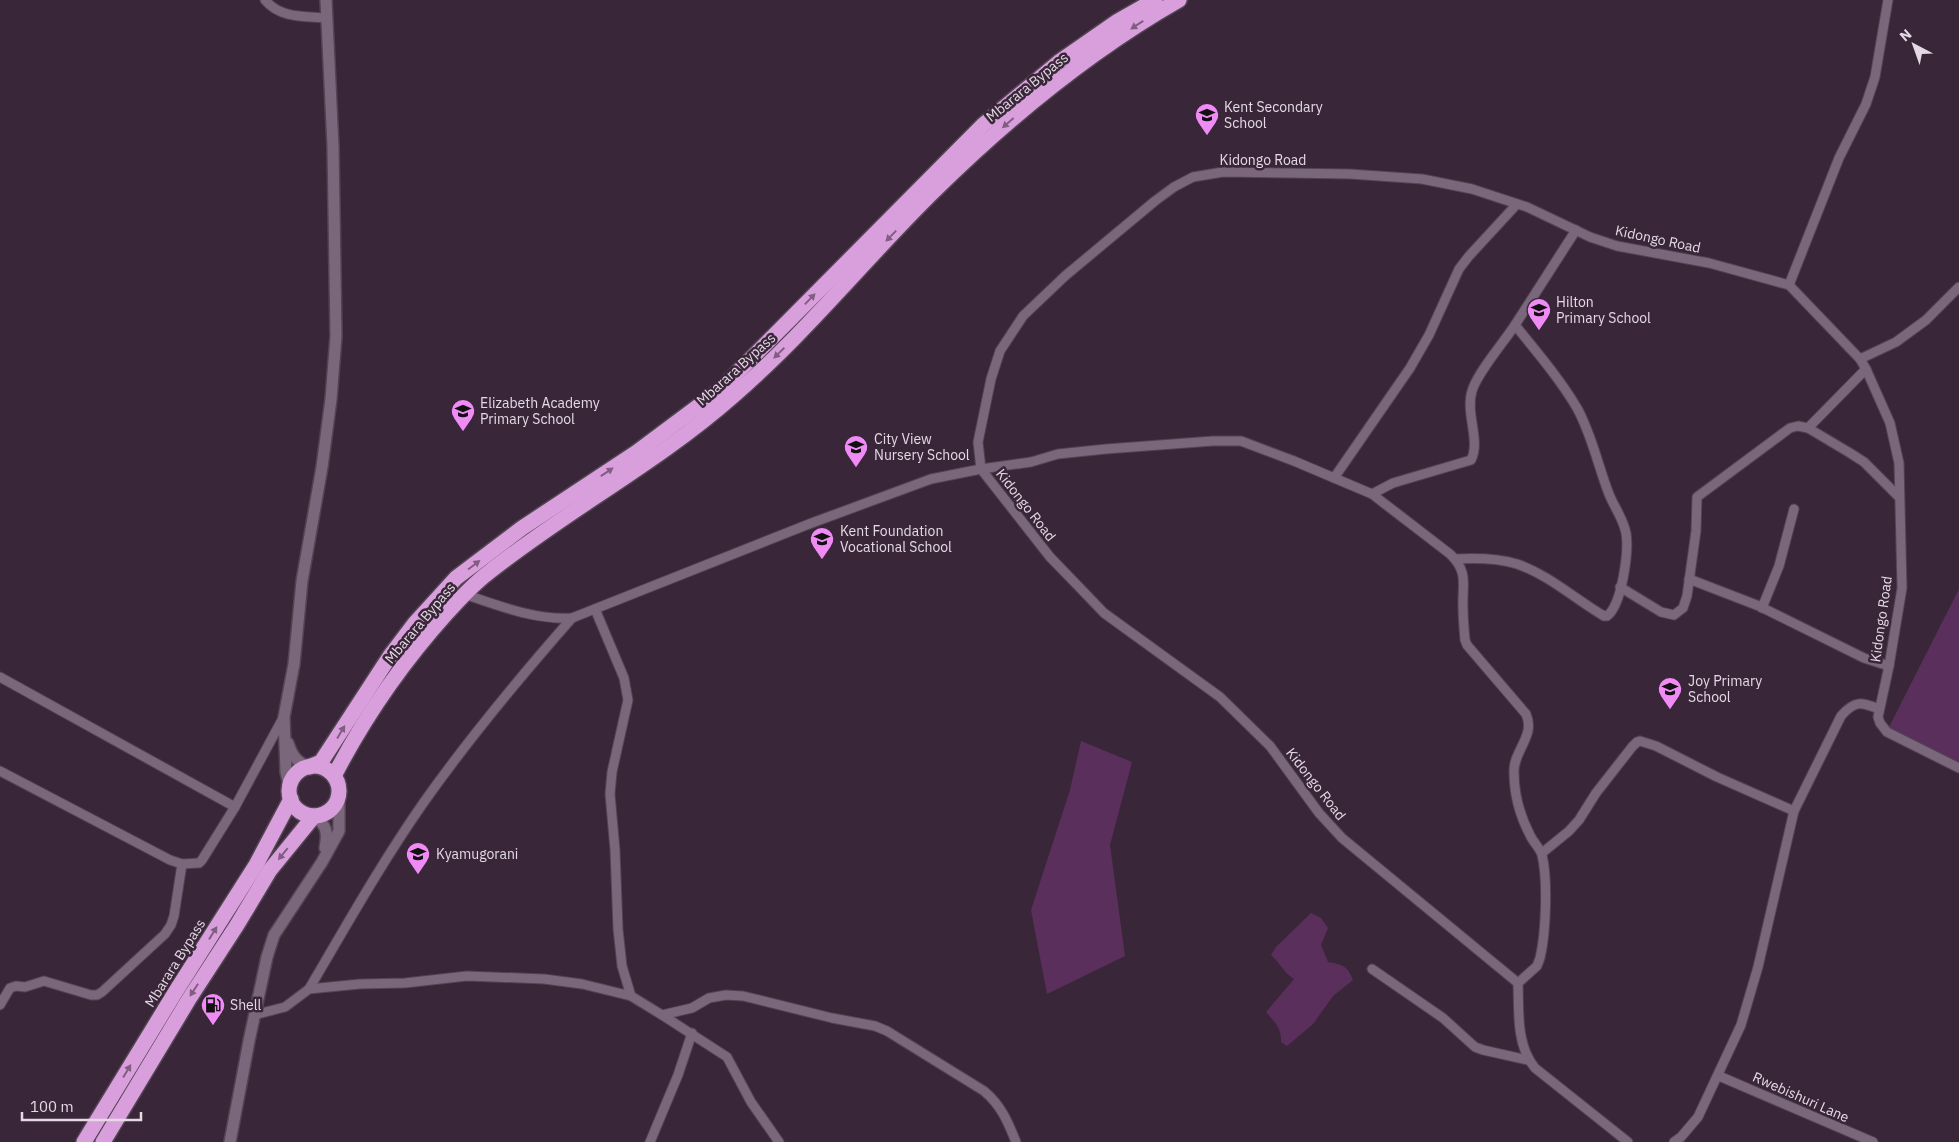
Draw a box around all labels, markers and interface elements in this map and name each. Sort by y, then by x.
one-way arrow [1131,20,1144,29]
north arrow [1889,20,1939,70]
text: N [1896,25,1915,45]
street label: Mbarara Bypass [982,48,1072,126]
place label: Kent Secondary School [1224,98,1323,132]
school or university icon: Kent Secondary School [1194,102,1220,136]
one-way arrow [1003,117,1015,129]
street label: Kidongo Road [1220,151,1306,169]
street label: Kidongo Road [1614,221,1702,257]
one-way arrow [885,229,897,241]
place label: Hilton Primary School [1556,293,1651,327]
one-way arrow [804,294,816,306]
school or university icon: Hilton Primary School [1526,297,1552,331]
street label: Mbarara Bypass [693,329,780,409]
one-way arrow [773,347,785,359]
place label: Elizabeth Academy Primary School [480,394,600,428]
school or university icon: Elizabeth Academy Primary School [450,398,476,432]
place label: City View Nursery School [874,430,970,464]
school or university icon: City View Nursery School [843,434,869,468]
street label: Kidongo Road [992,465,1060,545]
one-way arrow [600,467,614,477]
place label: Kent Foundation Vocational School [840,522,952,556]
school or university icon: Kent Foundation Vocational School [809,526,835,560]
one-way arrow [467,559,480,570]
street label: Kidongo Road [1866,575,1896,663]
street label: Mbarara Bypass [381,579,459,667]
place label: Joy Primary School [1688,672,1762,706]
school or university icon: Joy Primary School [1657,676,1683,710]
one-way arrow [337,726,346,739]
street label: Kidongo Road [1282,744,1350,824]
school or university icon: Kyamugorani [405,841,431,875]
place label: Kyamugorani [436,845,518,863]
one-way arrow [277,847,288,860]
street label: Mbarara Bypass [141,915,209,1010]
one-way arrow [208,926,218,939]
one-way arrow [190,983,199,997]
fuel station icon: Shell [200,992,226,1026]
place label: Shell [230,996,262,1014]
one-way arrow [123,1064,132,1077]
street label: Rwebishuri Lane [1750,1068,1852,1126]
scale bar [22,1090,141,1122]
text: 100 m [30,1097,74,1116]

